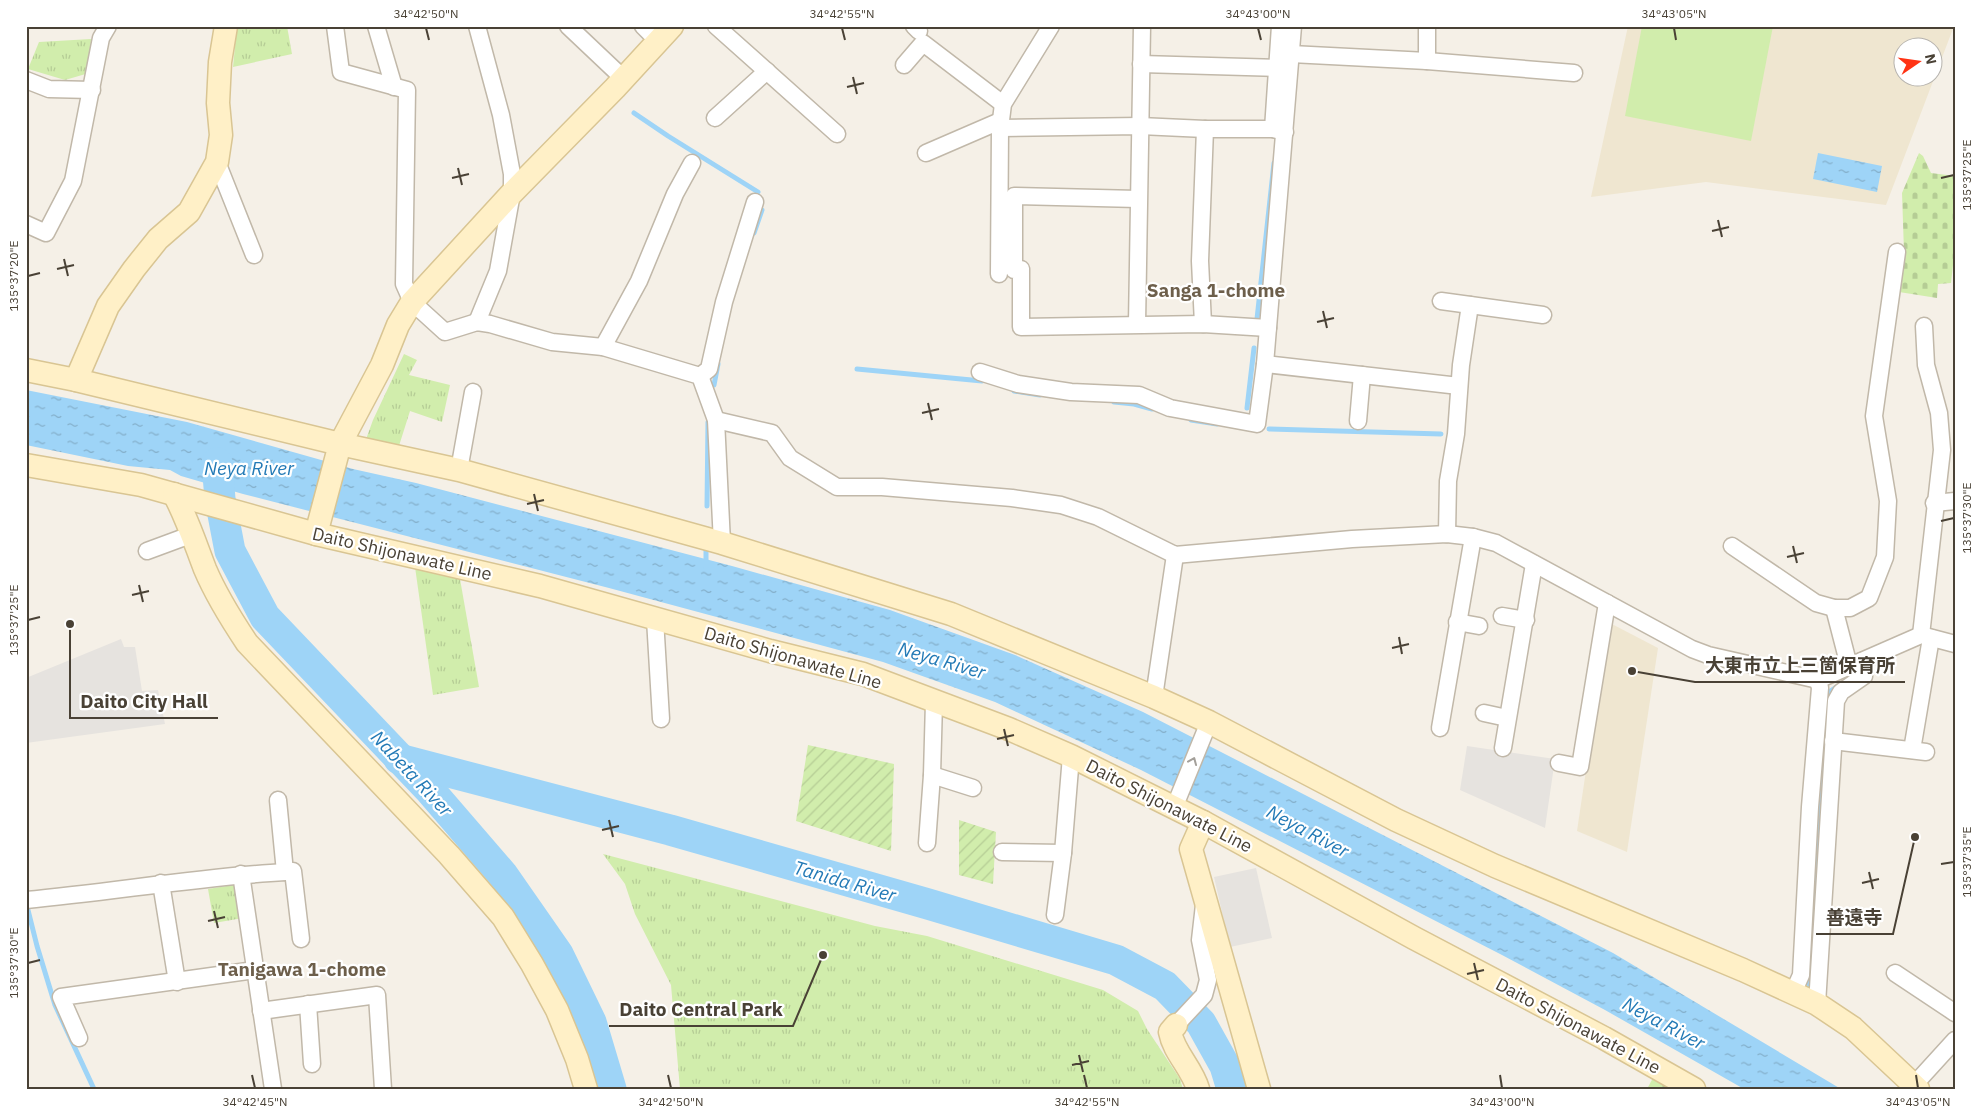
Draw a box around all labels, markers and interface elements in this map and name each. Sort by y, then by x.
text: 34°42'50"N [393,6,459,21]
text: 34°42'55"N [809,6,875,21]
text: 34°43'00"N [1225,6,1291,21]
text: 34°43'05"N [1641,6,1707,21]
north arrow [1894,38,1944,88]
text: N [1921,52,1941,66]
text: 135°37'25"E [1959,140,1974,210]
text: 135°37'20"E [6,241,21,311]
district label: Sanga 1-chome [1147,278,1285,302]
water label: Neya River [204,456,295,480]
text: 135°37'30"E [1959,483,1974,553]
street label: Daito Shijonawate Line [310,522,494,585]
text: 135°37'25"E [6,585,21,655]
street label: Daito Shijonawate Line [702,621,885,694]
water label: Neya River [896,636,990,684]
callout: 大東市立上三箇保育所 [1695,648,1905,682]
text: 大東市立上三箇保育所 [1705,653,1895,677]
callout: Daito City Hall [70,684,218,718]
text: Daito City Hall [80,689,208,713]
water label: Nabeta River [366,725,459,822]
street label: Daito Shijonawate Line [1082,754,1256,858]
one-way arrow [1186,757,1197,766]
water label: Neya River [1263,799,1354,863]
text: 135°37'35"E [1959,827,1974,897]
water label: Tanida River [791,855,900,907]
callout: 善遠寺 [1816,900,1893,934]
text: 善遠寺 [1825,905,1883,929]
text: 135°37'30"E [6,928,21,998]
district label: Tanigawa 1-chome [218,957,386,981]
street label: Daito Shijonawate Line [1492,972,1665,1079]
water label: Neya River [1619,991,1710,1055]
callout: Daito Central Park [609,992,793,1026]
text: Daito Central Park [619,997,783,1021]
text: 34°42'45"N [222,1094,288,1109]
text: 34°42'50"N [638,1094,704,1109]
text: 34°42'55"N [1054,1094,1120,1109]
text: 34°43'00"N [1469,1094,1535,1109]
text: 34°43'05"N [1885,1094,1951,1109]

